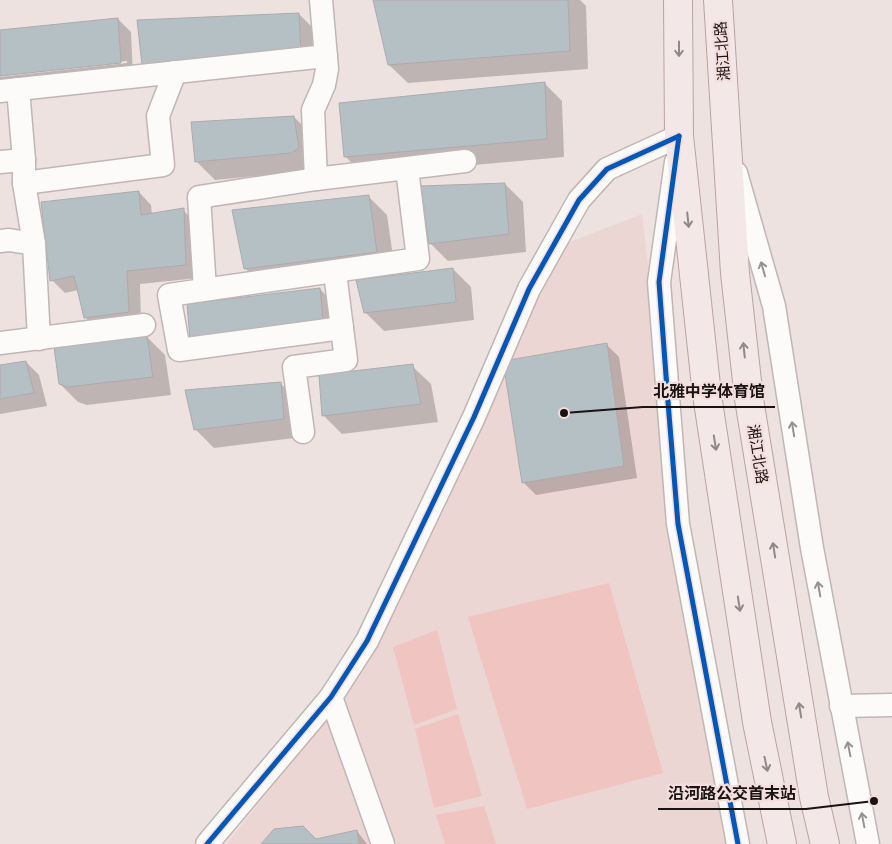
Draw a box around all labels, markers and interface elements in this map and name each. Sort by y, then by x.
street label: 湘江北路 [709,20,735,82]
one-way arrow [674,40,684,56]
one-way arrow [683,211,693,227]
one-way arrow [758,261,768,277]
one-way arrow [739,342,749,358]
callout: 北雅中学体育馆 [643,376,775,407]
text: 北雅中学体育馆 [653,380,765,402]
one-way arrow [788,421,798,437]
street label: 湘江北路 [743,423,773,485]
one-way arrow [710,435,720,451]
one-way arrow [768,542,778,558]
one-way arrow [814,581,824,597]
one-way arrow [734,596,744,612]
one-way arrow [794,703,804,719]
one-way arrow [844,741,854,757]
one-way arrow [761,756,771,772]
callout: 沿河路公交首末站 [658,778,806,809]
text: 沿河路公交首末站 [668,782,796,804]
one-way arrow [858,813,868,829]

